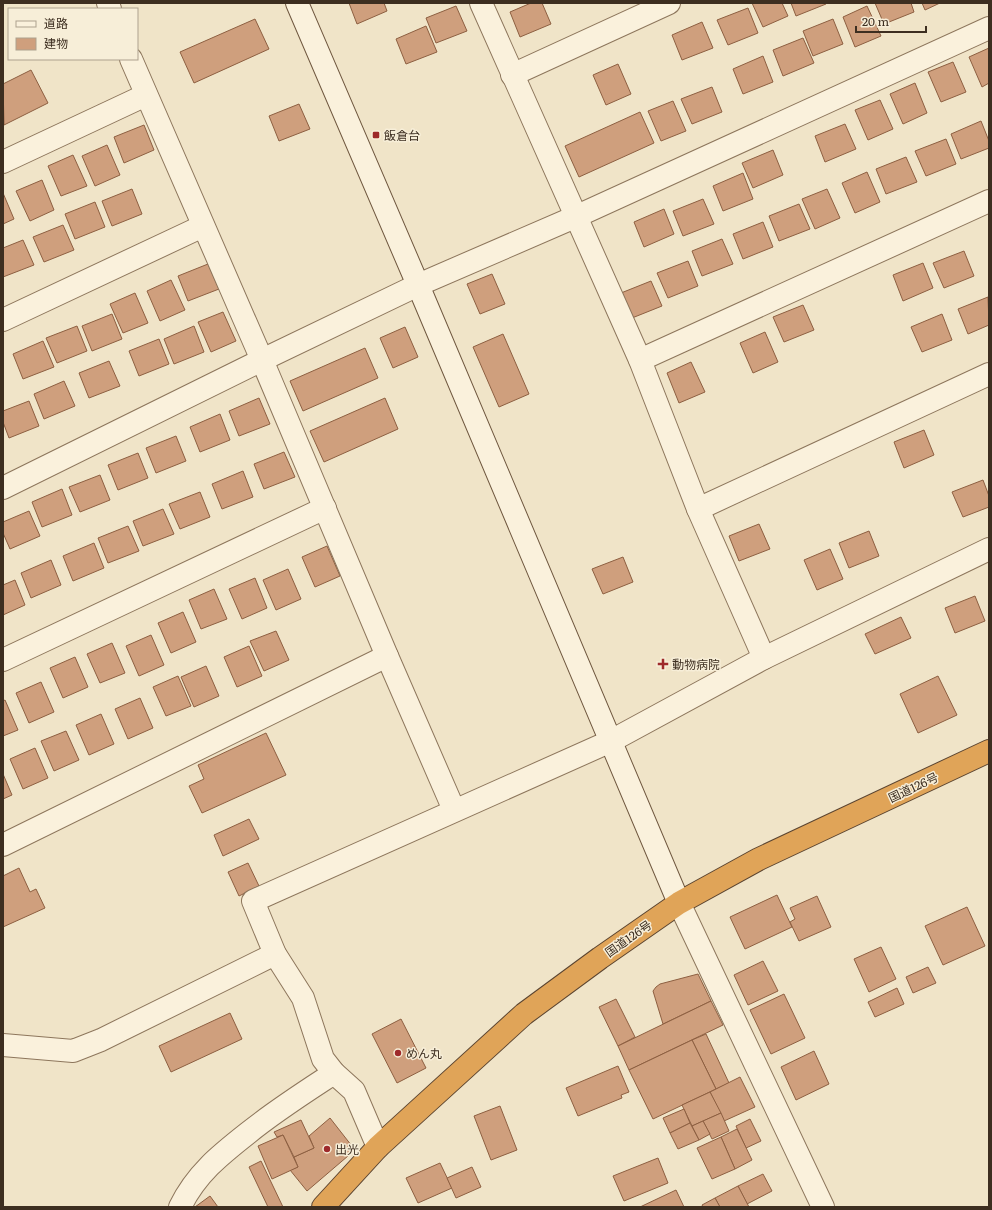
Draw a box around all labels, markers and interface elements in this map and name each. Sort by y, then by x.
legend [8,8,138,60]
scale bar [856,8,926,34]
text: 20 m [862,12,889,30]
text: 道路 [44,14,68,32]
text: 建物 [44,34,68,52]
place label: 飯倉台 [384,126,420,144]
marker: 飯倉台 [371,130,381,140]
place label: 動物病院 [672,655,720,673]
marker: 動物病院 [657,658,669,670]
street label: 国道126号 [885,768,941,806]
street label: 国道126号 [601,915,655,961]
place label: めん丸 [406,1044,442,1062]
marker: めん丸 [393,1048,403,1058]
place label: 出光 [335,1140,359,1158]
marker: 出光 [322,1144,332,1154]

